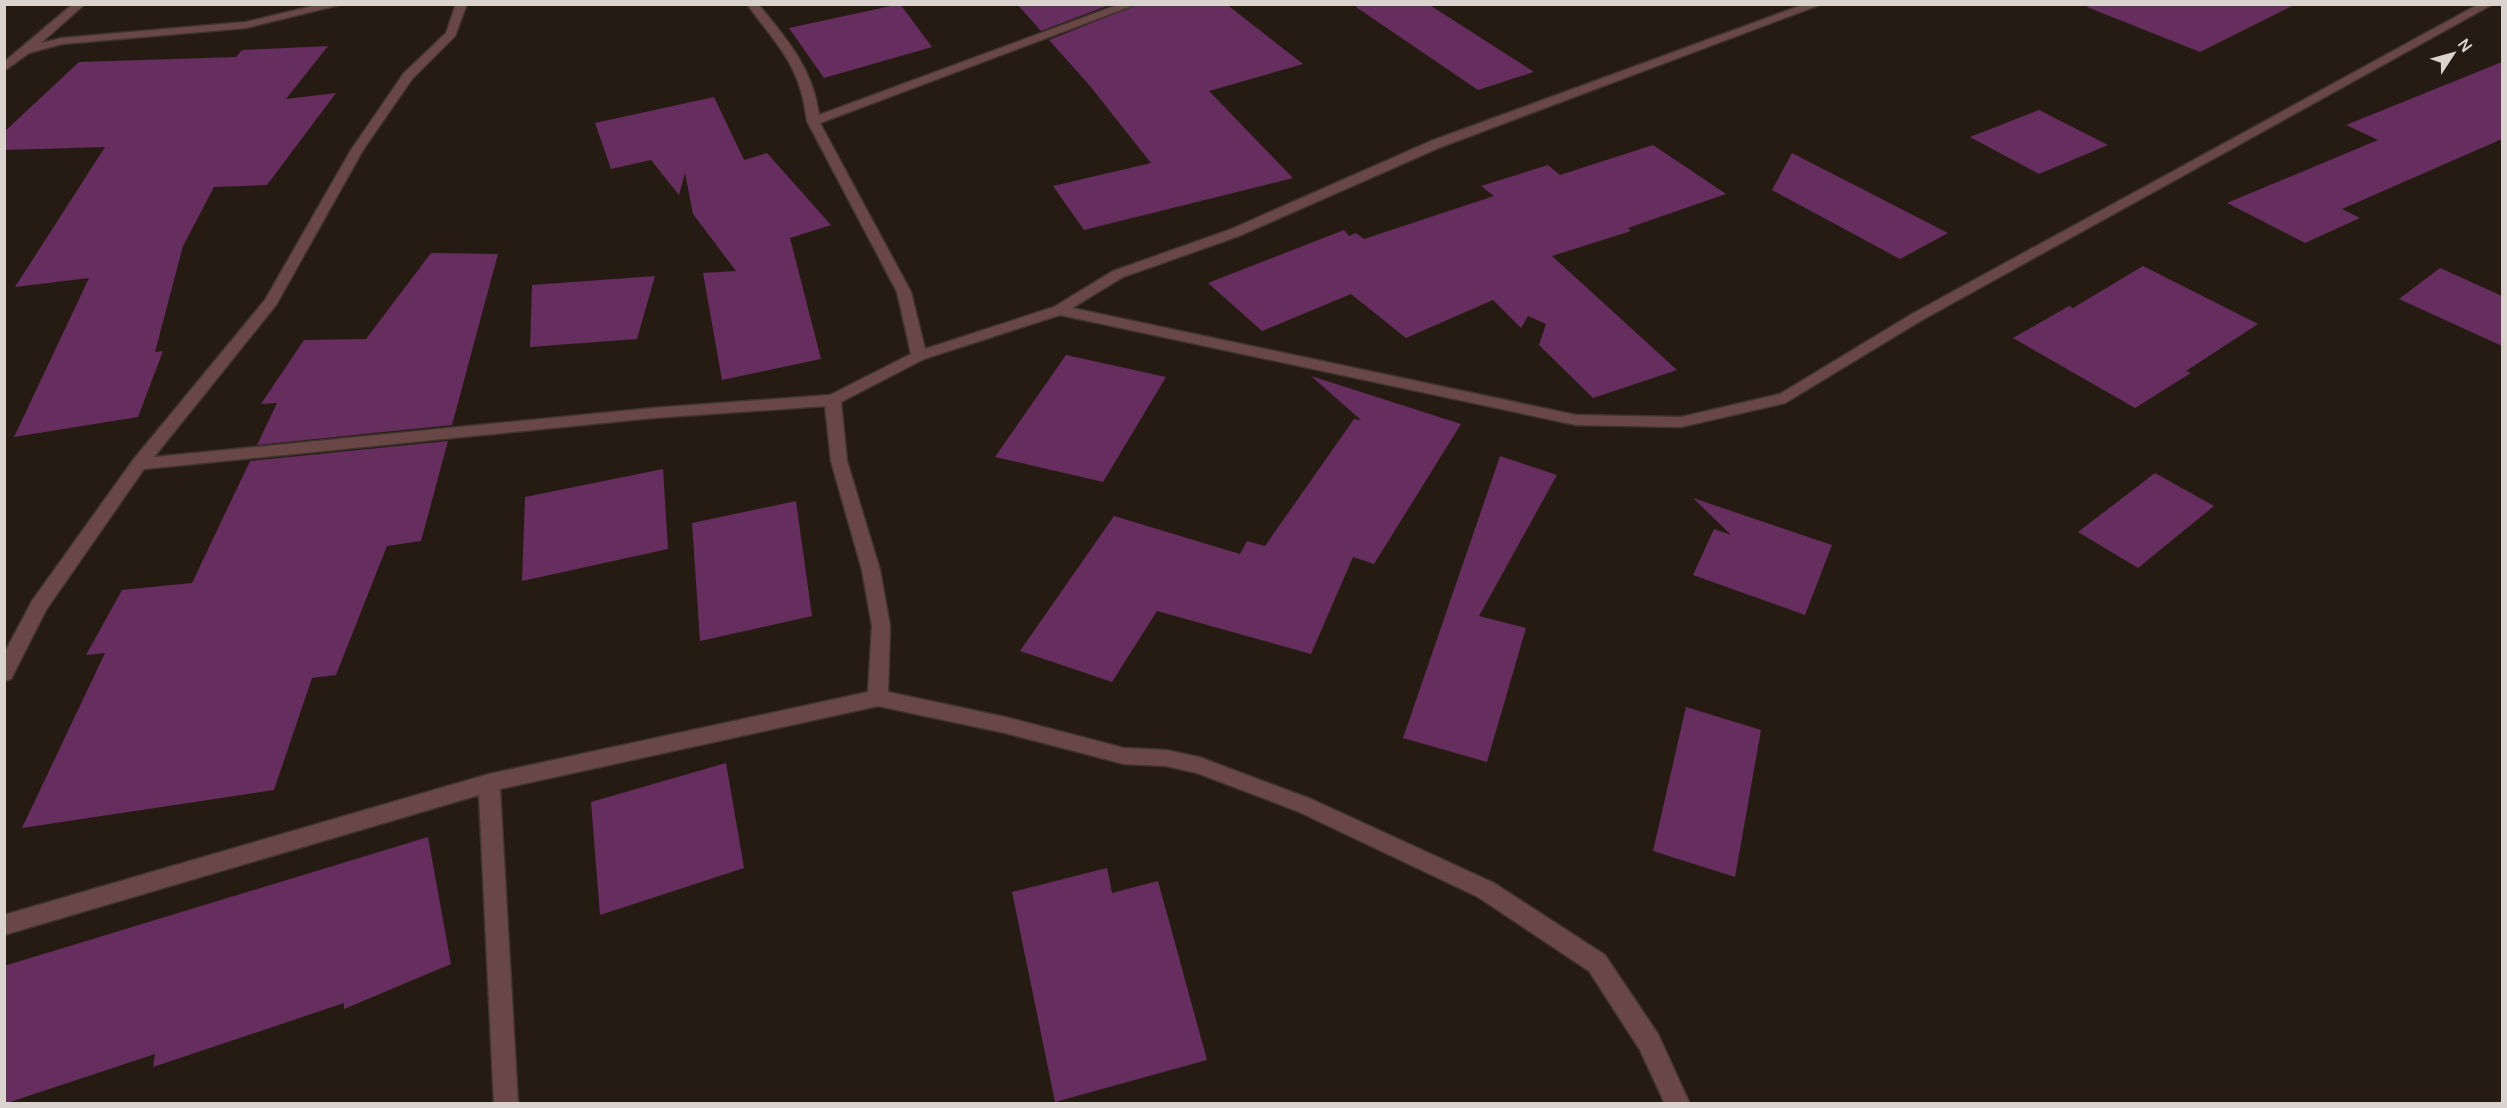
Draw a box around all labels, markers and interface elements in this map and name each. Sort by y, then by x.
north arrow [2423,24,2483,84]
text: N [2453,34,2477,56]

